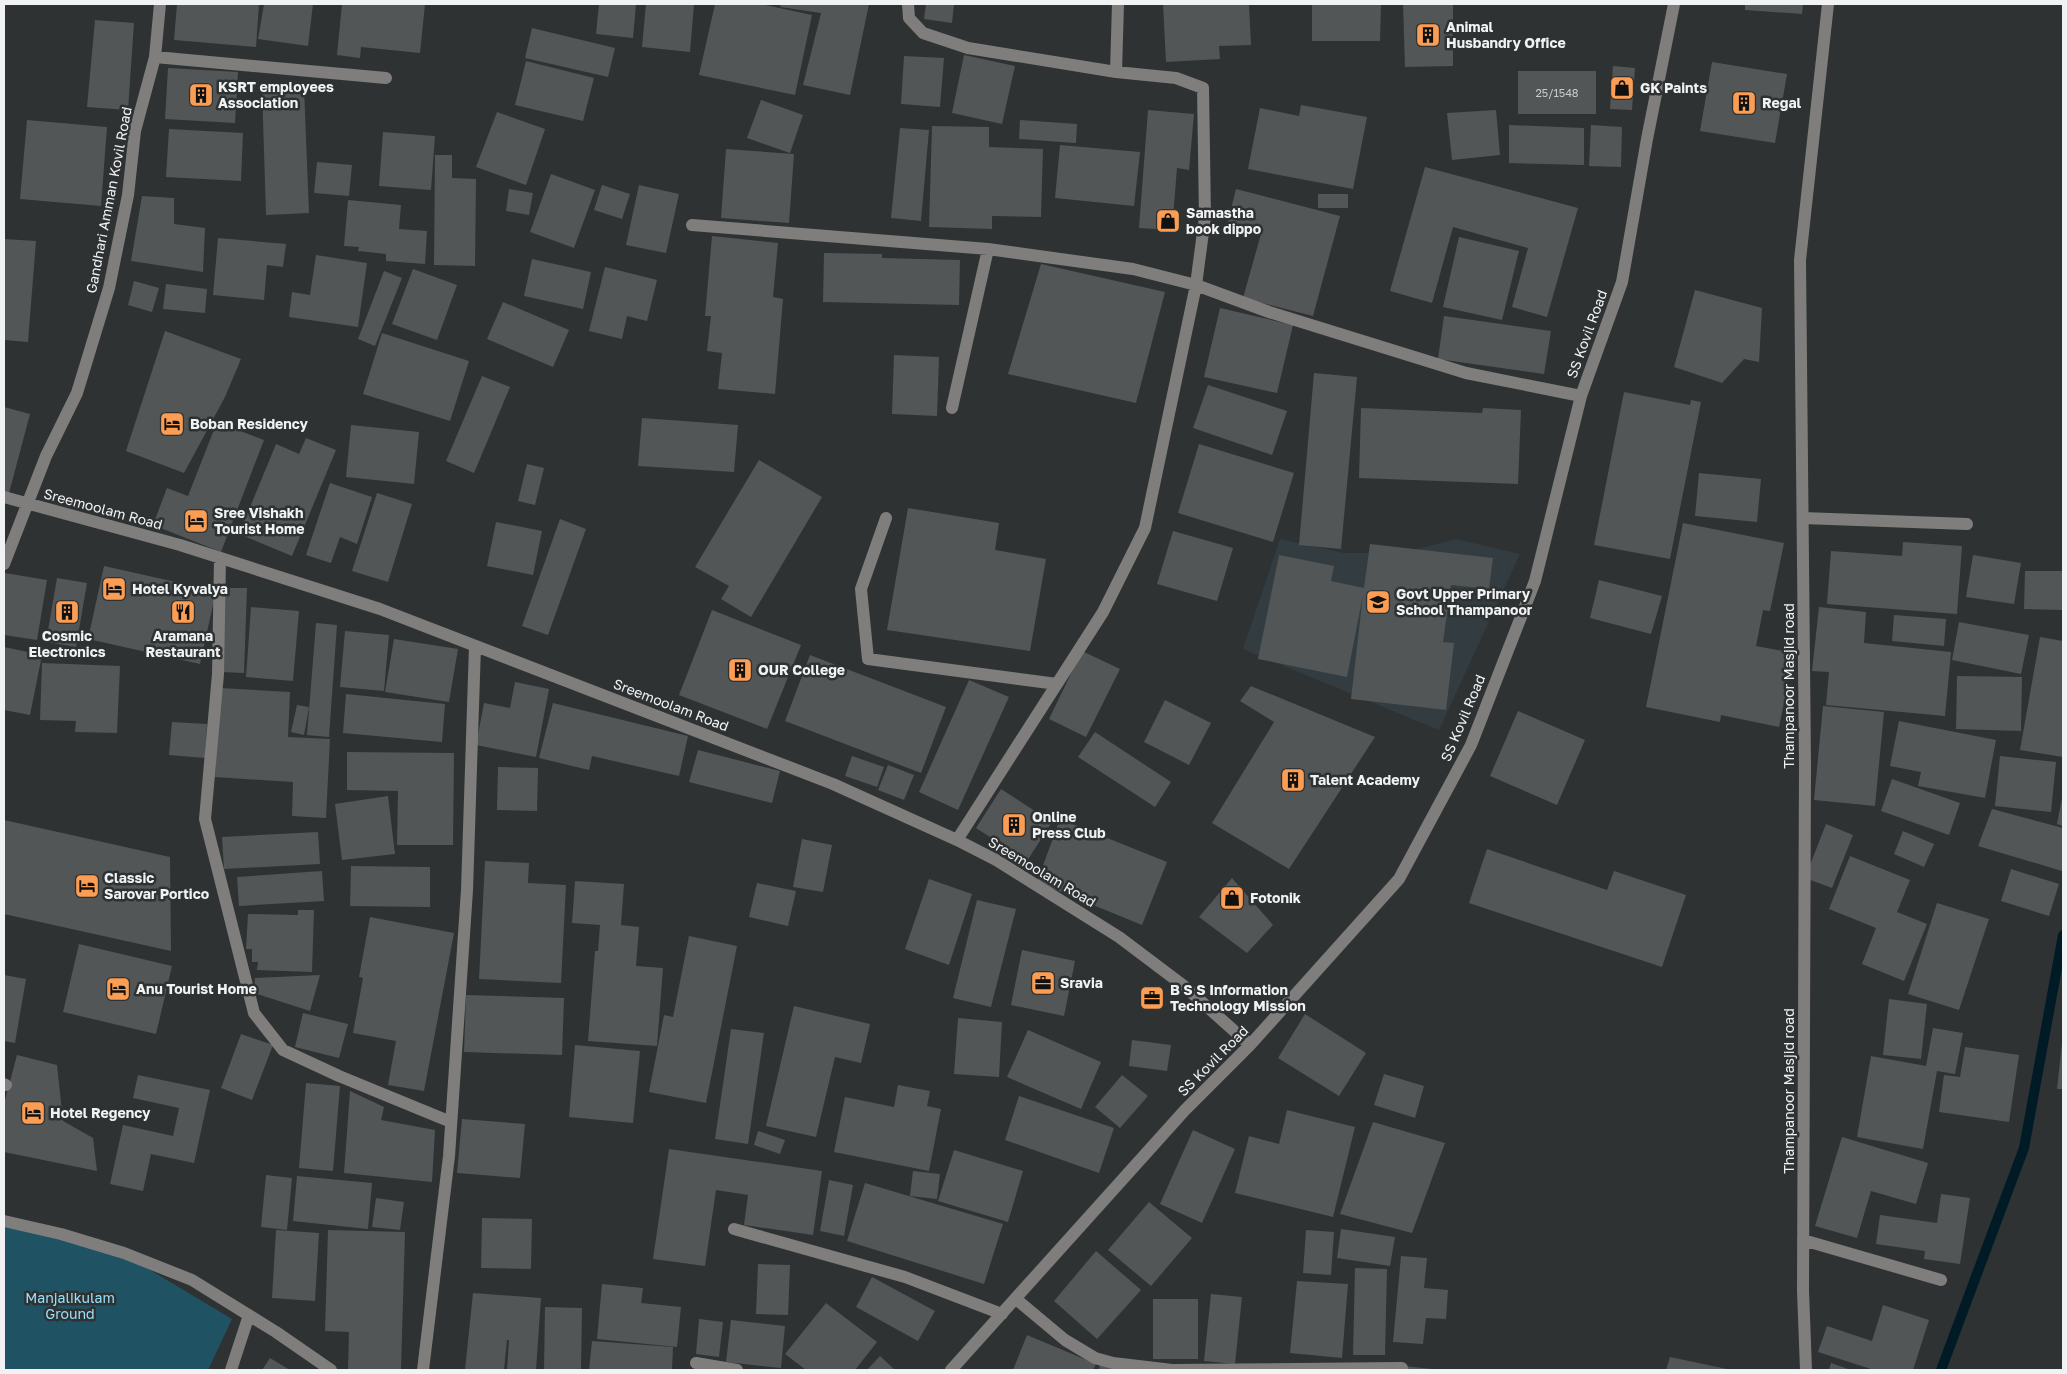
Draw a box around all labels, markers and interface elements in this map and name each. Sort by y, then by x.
place label: Animal Husbandry Office [1446,18,1566,51]
building icon: Animal Husbandry Office [1415,22,1441,48]
shop icon: GK Paints [1609,75,1635,101]
place label: KSRT employees Association [218,78,334,111]
place label: GK Paints [1640,79,1707,96]
building icon: KSRT employees Association [188,82,214,108]
house number: 25/1548 [1535,86,1579,99]
building icon: Regal [1731,90,1757,116]
place label: Regal [1762,94,1802,111]
street label: Gandhari Amman Kovil Road [82,105,135,295]
place label: Samastha book dippo [1186,204,1261,237]
shop icon: Samastha book dippo [1155,208,1181,234]
street label: SS Kovil Road [1563,287,1610,380]
hotel icon: Boban Residency [159,411,185,437]
place label: Boban Residency [190,415,309,432]
street label: Sreemoolam Road [42,484,164,533]
place label: Sree Vishakh Tourist Home [214,504,304,537]
hotel icon: Sree Vishakh Tourist Home [183,508,209,534]
hotel icon: Hotel Kyvalya [101,576,127,602]
place label: Hotel Kyvalya [132,580,228,597]
place label: Govt Upper Primary School Thampanoor [1396,585,1533,618]
school or university icon: Govt Upper Primary School Thampanoor [1365,589,1391,615]
building icon: Cosmic Electronics [54,599,80,625]
restaurant icon: Aramana Restaurant [170,599,196,625]
street label: Thampanoor Masjid road [1780,603,1797,769]
place label: Cosmic Electronics [28,627,106,660]
place label: Aramana Restaurant [145,627,221,660]
building icon: OUR College [727,657,753,683]
place label: OUR College [758,661,845,678]
street label: SS Kovil Road [1437,672,1488,764]
street label: Sreemoolam Road [611,675,731,734]
building icon: Talent Academy [1280,767,1306,793]
place label: Talent Academy [1310,771,1420,788]
place label: Online Press Club [1032,808,1106,841]
building icon: Online Press Club [1001,812,1027,838]
street label: Sreemoolam Road [985,833,1099,910]
place label: Classic Sarovar Portico [104,869,209,902]
hotel icon: Classic Sarovar Portico [74,873,100,899]
shop icon: Fotonik [1219,885,1245,911]
place label: Fotonik [1250,889,1301,906]
office icon: Sravia [1030,970,1056,996]
place label: Sravia [1060,974,1103,991]
hotel icon: Anu Tourist Home [105,976,131,1002]
place label: Anu Tourist Home [136,980,257,997]
place label: B S S Information Technology Mission [1170,981,1306,1014]
office icon: B S S Information Technology Mission [1139,985,1165,1011]
street label: Thampanoor Masjid road [1780,1008,1797,1174]
street label: SS Kovil Road [1174,1022,1251,1099]
hotel icon: Hotel Regency [20,1100,46,1126]
place label: Hotel Regency [50,1104,151,1121]
park label: Manjalikulam Ground [25,1289,115,1322]

